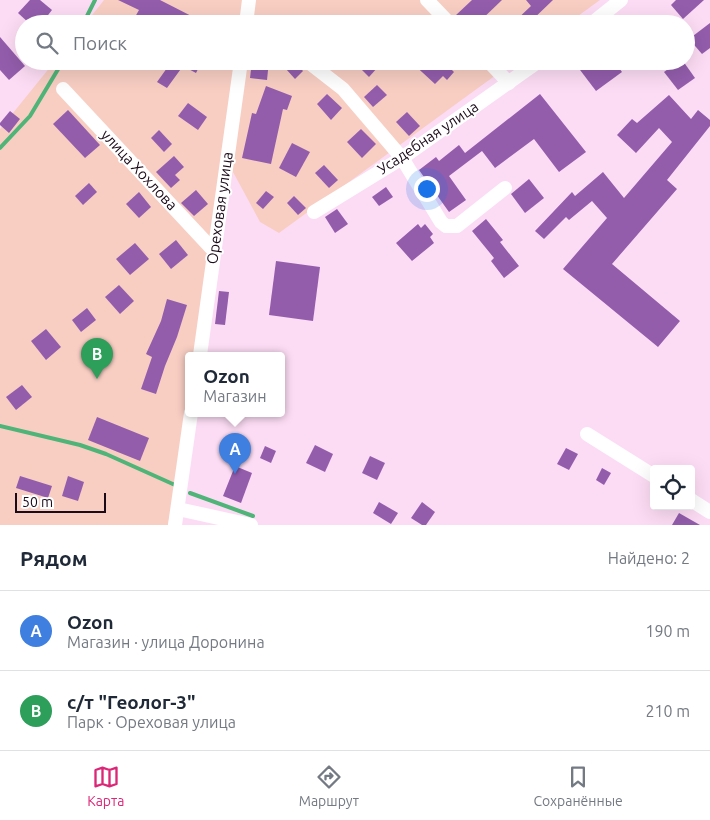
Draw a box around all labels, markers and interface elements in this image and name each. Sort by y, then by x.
search box [15,15,695,70]
icon: search [33,29,61,57]
text: Поиск [73,32,127,54]
street label: Усадебная улица [374,98,481,178]
street label: улица Хохлова [98,126,181,213]
street label: Ореховая улица [203,151,236,265]
your location [414,176,440,202]
pin: B [81,338,113,379]
popup [185,352,285,417]
text: Ozon [203,365,250,387]
text: Магазин [203,387,267,405]
pin: A [219,433,251,474]
map controls [650,465,695,510]
button: locate [650,465,695,510]
scale bar [15,490,106,513]
text: 50 m [22,494,53,510]
text: Рядом [20,546,88,570]
text: Найдено: 2 [608,549,690,567]
text: Ozon [67,611,114,633]
text: A [30,622,42,640]
text: 190 m [645,622,690,640]
text: Магазин · улица Доронина [67,633,265,651]
text: с/т "Геолог-3" [67,691,196,713]
text: B [31,702,41,720]
text: 210 m [645,702,690,720]
text: Парк · Ореховая улица [67,713,236,731]
tab: Карта [87,763,124,809]
tab: Маршрут [299,763,359,809]
tab: Сохранённые [533,763,623,809]

